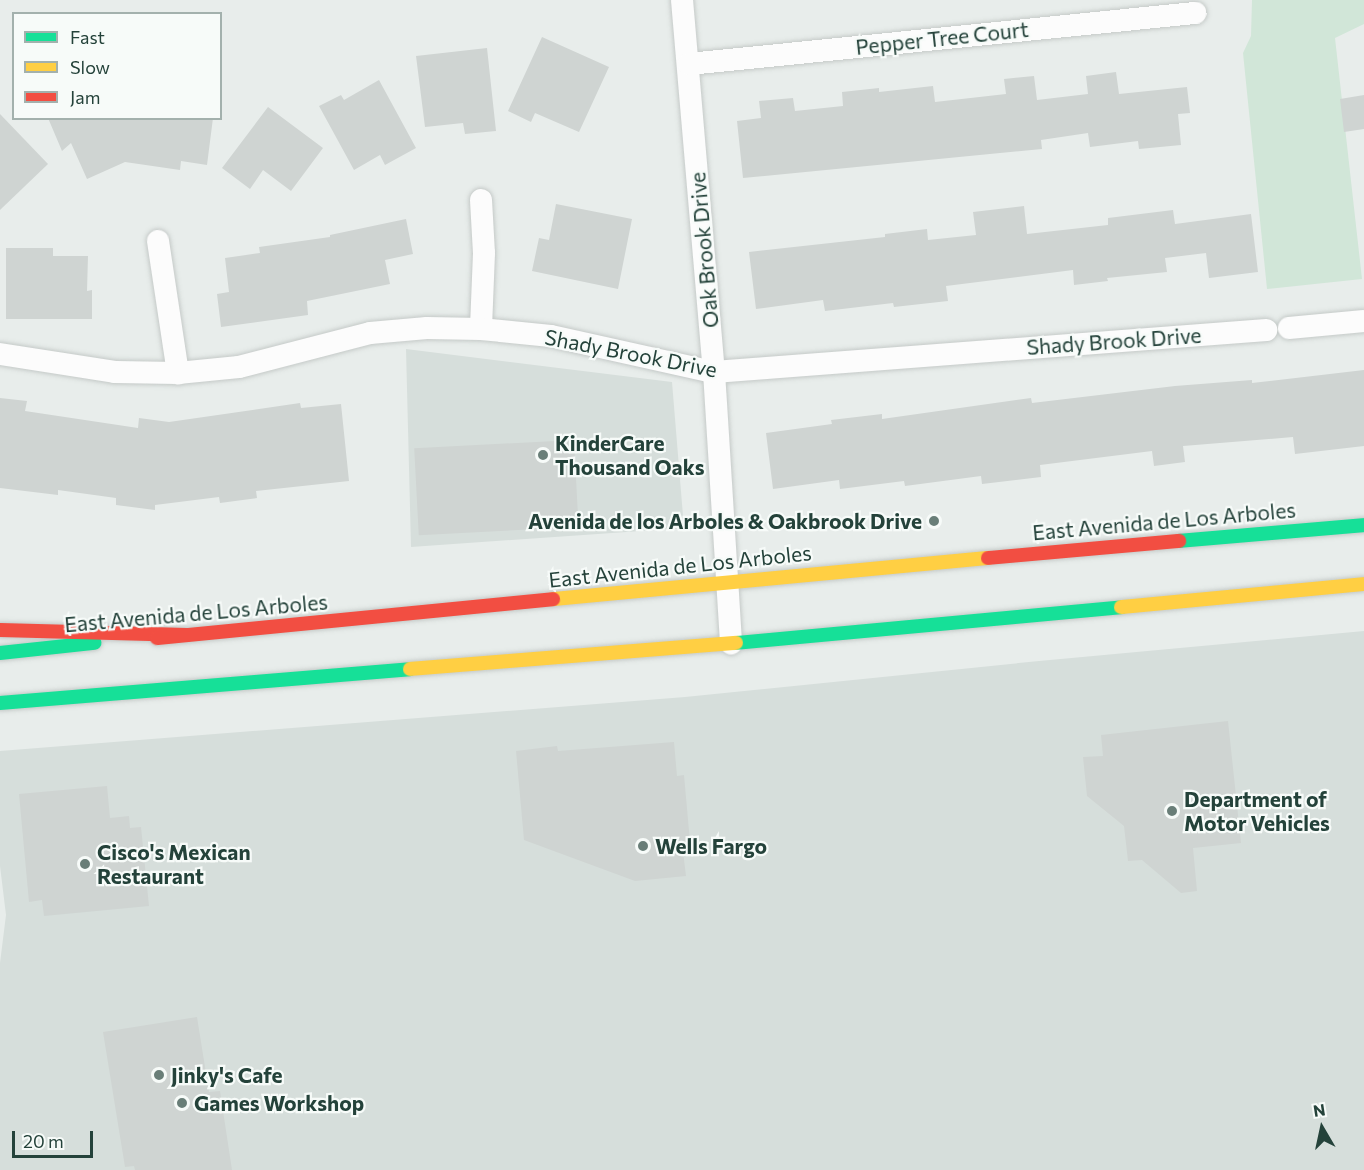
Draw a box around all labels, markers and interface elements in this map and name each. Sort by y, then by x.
legend [12,12,222,120]
street label: Pepper Tree Court [854,16,1030,60]
text: Fast [70,26,105,48]
text: Slow [70,56,110,78]
text: Jam [70,86,100,108]
street label: Oak Brook Drive [685,171,723,329]
street label: Shady Brook Drive [1026,322,1202,360]
street label: Shady Brook Drive [543,324,719,382]
place label: KinderCare Thousand Oaks [555,430,705,480]
marker: KinderCare Thousand Oaks [536,448,550,462]
street label: East Avenida de Los Arboles [1031,497,1297,545]
place label: Avenida de los Arboles & Oakbrook Drive [528,508,922,534]
marker: Avenida de los Arboles & Oakbrook Drive [927,514,941,528]
street label: East Avenida de Los Arboles [547,540,813,592]
street label: East Avenida de Los Arboles [63,589,329,637]
place label: Department of Motor Vehicles [1184,786,1330,836]
marker: Department of Motor Vehicles [1165,804,1179,818]
place label: Wells Fargo [655,833,767,859]
place label: Cisco's Mexican Restaurant [97,839,251,889]
marker: Wells Fargo [636,839,650,853]
marker: Cisco's Mexican Restaurant [78,857,92,871]
place label: Jinky's Cafe [171,1062,283,1088]
marker: Jinky's Cafe [152,1068,166,1082]
place label: Games Workshop [194,1090,364,1116]
marker: Games Workshop [175,1096,189,1110]
north arrow [1292,1098,1352,1158]
text: N [1312,1099,1327,1120]
scale bar [15,1119,96,1157]
text: 20 m [23,1130,64,1152]

